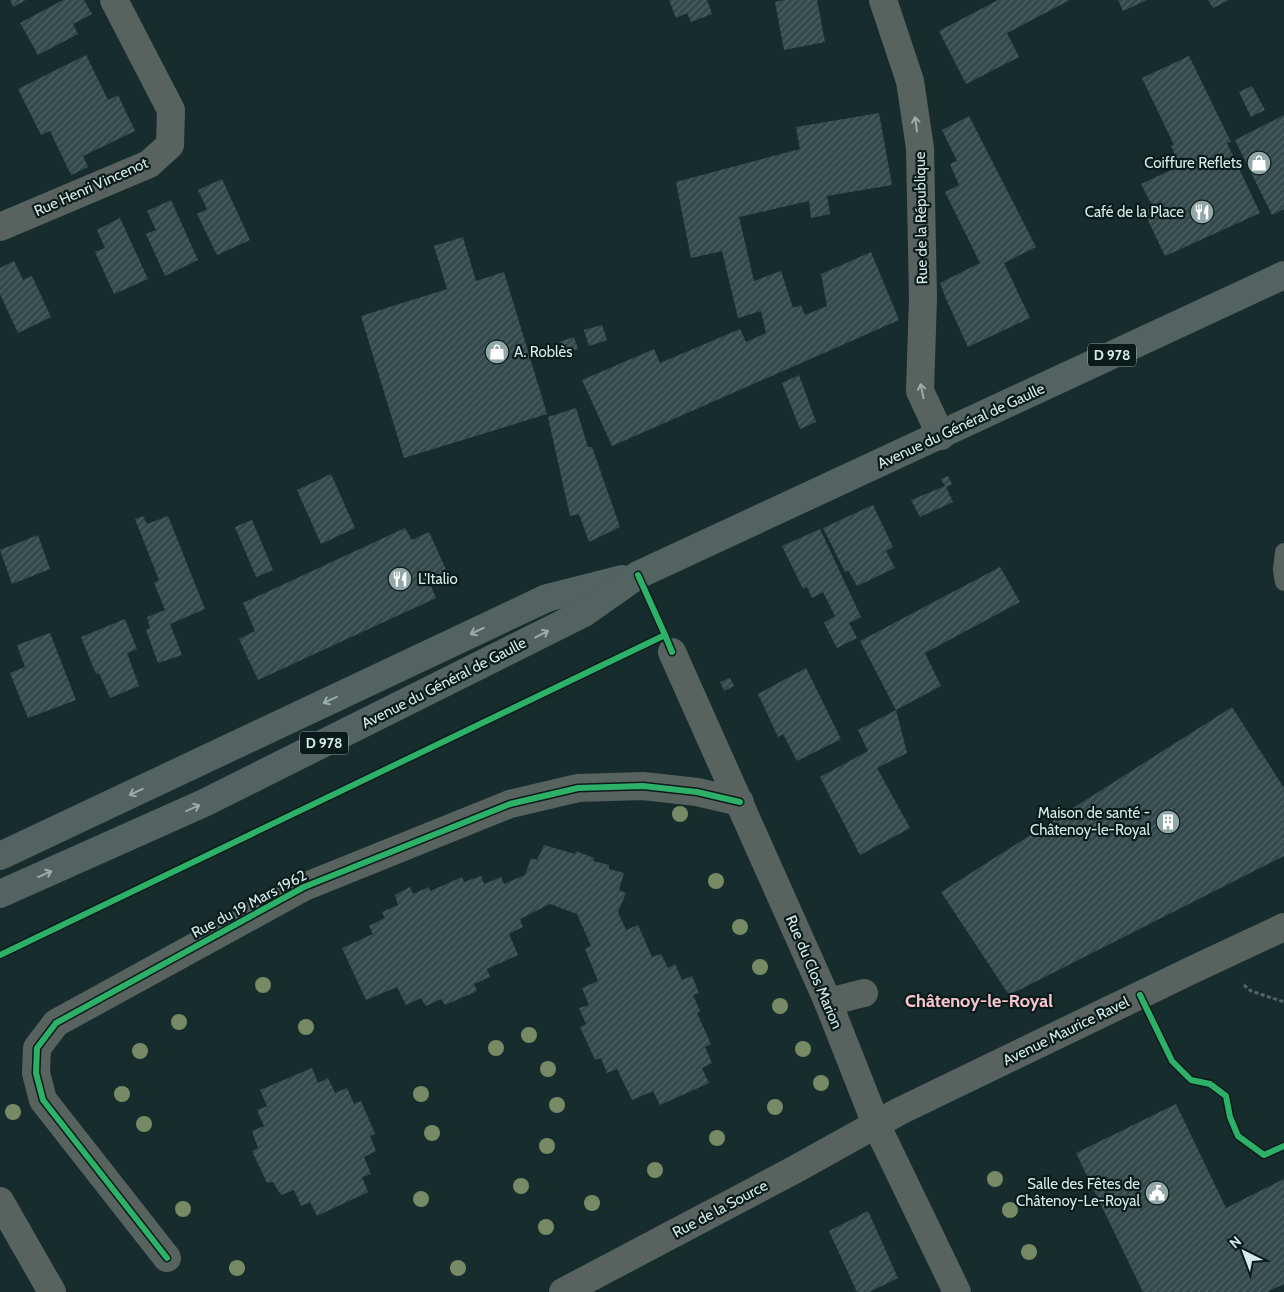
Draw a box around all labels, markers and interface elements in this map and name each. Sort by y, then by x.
one-way arrow [911,117,921,133]
shop icon: Coiffure Reflets [1246,150,1272,176]
street label: Rue de la République [911,151,931,285]
street label: Rue Henri Vincenot [31,154,151,220]
place label: Coiffure Reflets [1144,154,1242,172]
restaurant icon: Café de la Place [1189,199,1215,225]
place label: Café de la Place [1085,203,1184,221]
shop icon: A. Roblès [484,339,510,365]
place label: A. Roblès [514,343,572,361]
road number: D 978 [1088,344,1136,366]
street label: Avenue du Général de Gaulle [875,379,1048,473]
one-way arrow [917,384,927,400]
restaurant icon: L'Italio [387,566,413,592]
place label: L'Italio [418,570,458,588]
one-way arrow [470,627,485,636]
one-way arrow [534,629,549,638]
street label: Avenue du Général de Gaulle [359,633,530,732]
one-way arrow [323,696,338,706]
road number: D 978 [300,731,348,754]
one-way arrow [129,788,144,797]
one-way arrow [185,802,200,812]
place label: Maison de santé - Châtenoy-le-Royal [1030,804,1150,839]
building icon: Maison de santé - Châtenoy-le-Royal [1155,809,1181,835]
street label: Rue du 19 Mars 1962 [188,866,310,942]
one-way arrow [37,868,52,878]
street label: Rue du Clos Marion [782,912,846,1032]
district label: Châtenoy-le-Royal [905,990,1053,1012]
street label: Avenue Maurice Ravel [1000,992,1132,1069]
place label: Salle des Fêtes de Châtenoy-Le-Royal [1016,1175,1140,1210]
street label: Rue de la Source [669,1176,771,1242]
public building icon: Salle des Fêtes de Châtenoy-Le-Royal [1144,1180,1170,1206]
north arrow [1219,1227,1269,1277]
text: N [1226,1232,1245,1252]

